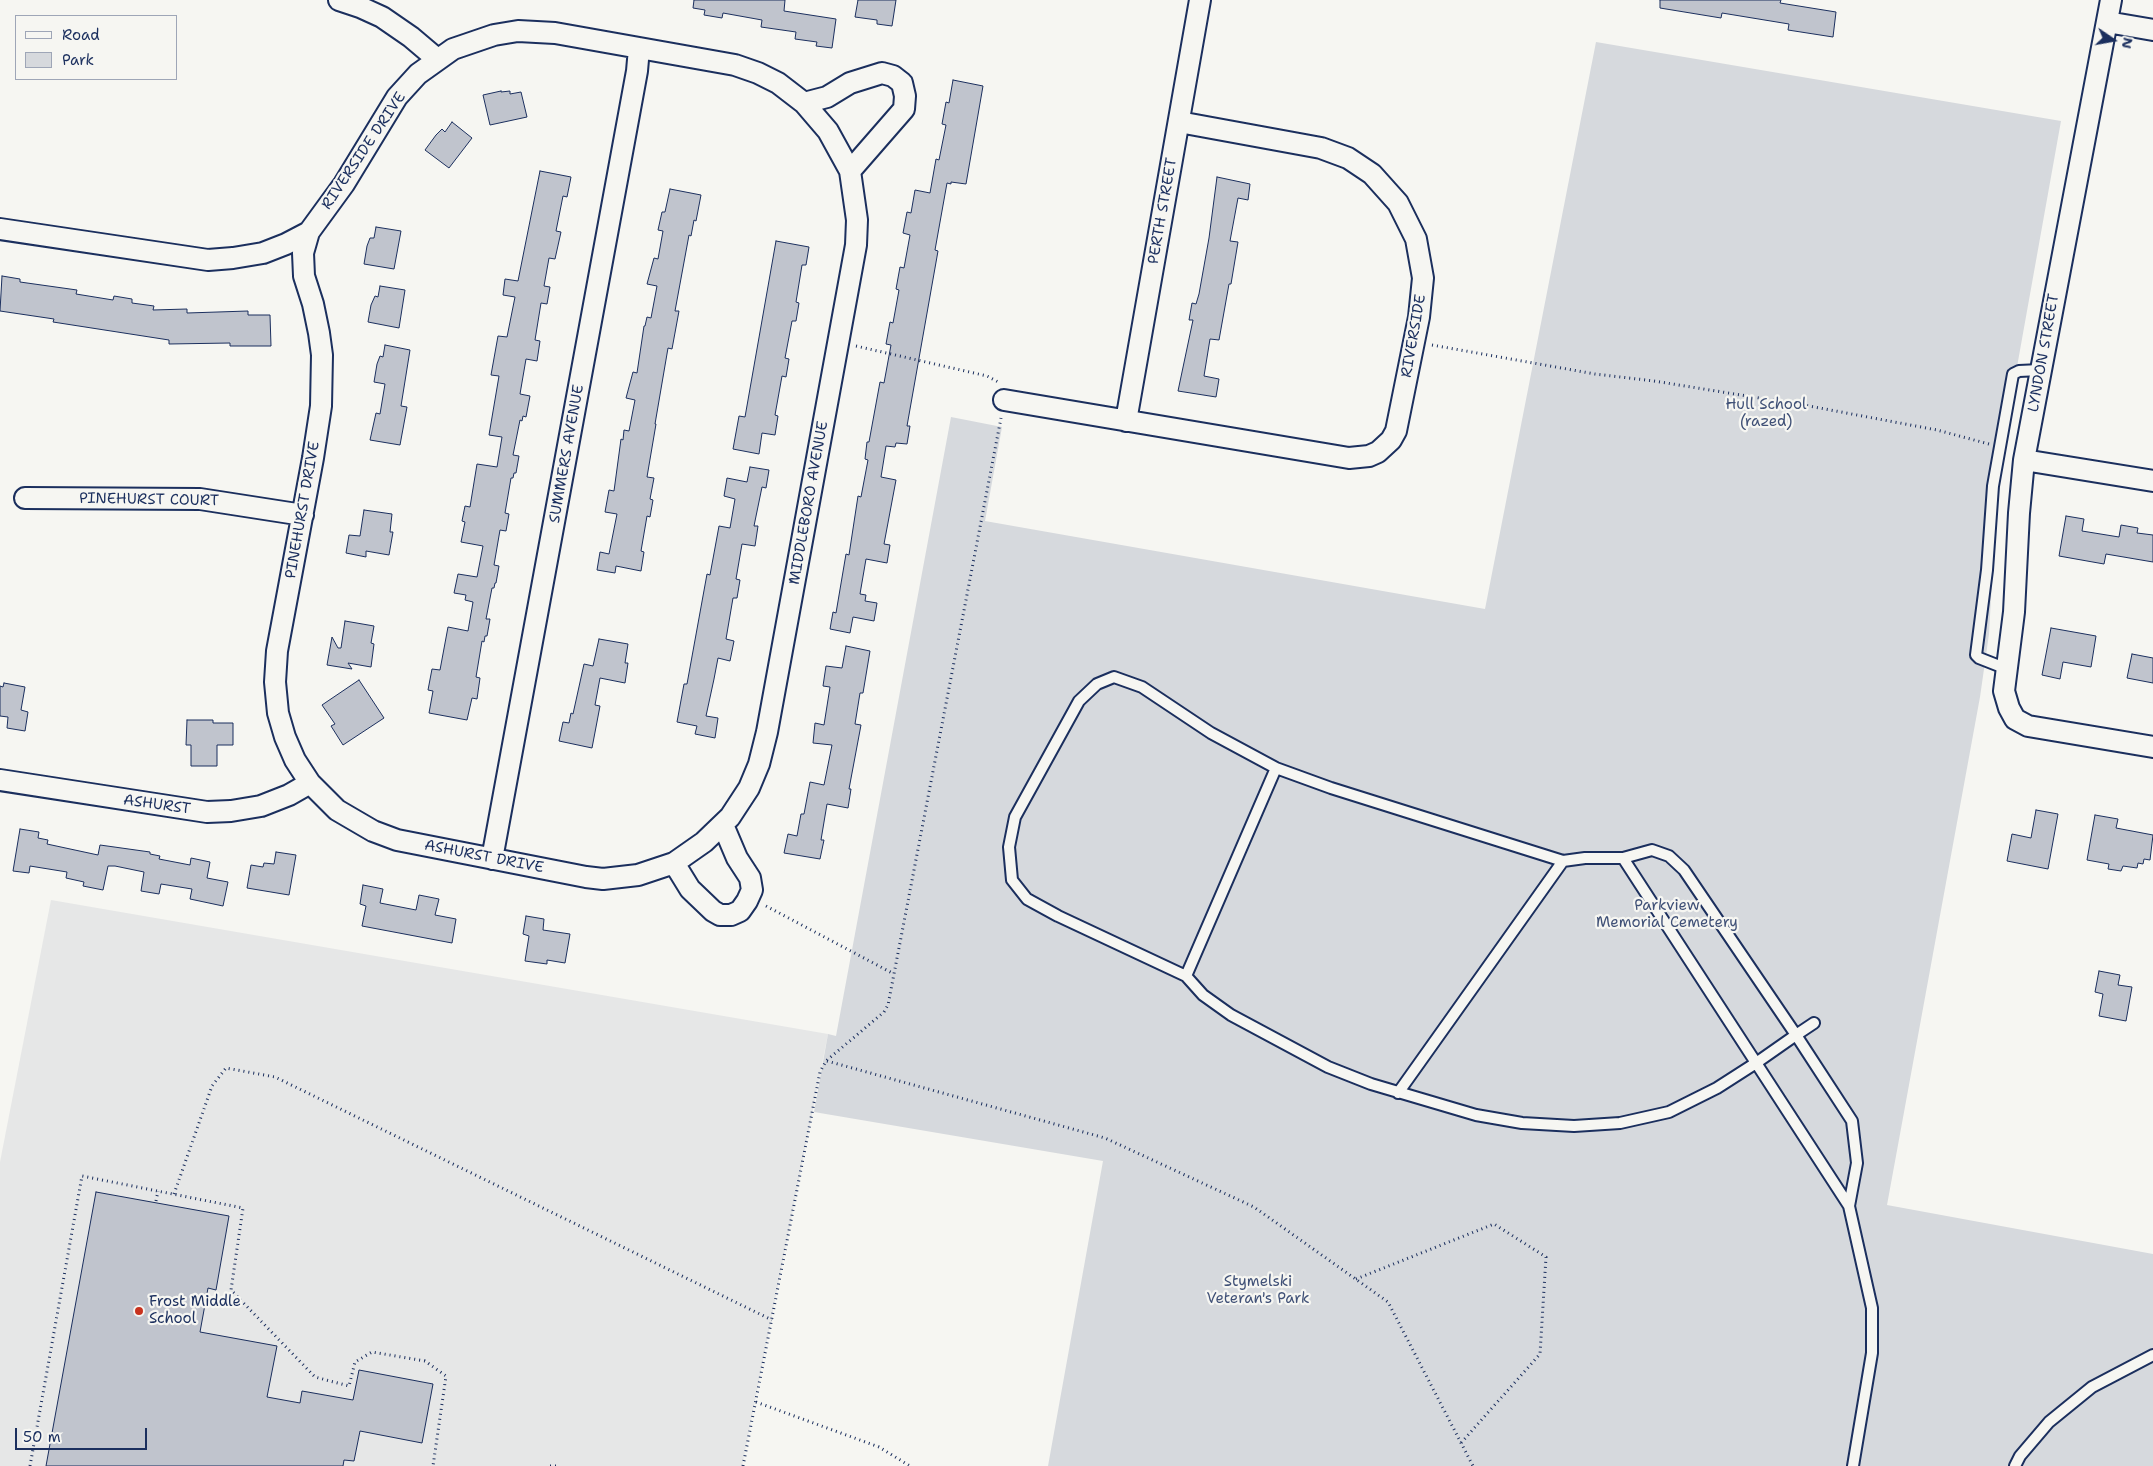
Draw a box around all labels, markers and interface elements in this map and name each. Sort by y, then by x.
legend [15,15,178,80]
north arrow [2088,15,2138,65]
text: Road [62,25,100,45]
text: N [2118,36,2138,50]
text: Park [62,50,94,70]
street label: RIVERSIDE DRIVE [318,89,410,213]
street label: PERTH STREET [1145,156,1181,266]
street label: LYNDON STREET [2025,292,2063,414]
street label: RIVERSIDE [1398,293,1430,379]
street label: SUMMERS AVENUE [546,383,588,525]
park label: Hull School (razed) [1725,396,1807,431]
street label: MIDDLEBORO AVENUE [786,420,832,586]
street label: PINEHURST DRIVE [282,440,324,580]
street label: PINEHURST COURT [79,490,219,510]
street label: ASHURST [122,791,192,819]
street label: ASHURST DRIVE [423,837,545,877]
park label: Parkview Memorial Cemetery [1596,897,1738,932]
park label: Stymelski Veteran's Park [1206,1273,1310,1308]
place label: Frost Middle School [149,1293,241,1328]
marker: Frost Middle School [133,1305,145,1317]
scale bar [18,1418,150,1450]
text: 50 m [23,1427,61,1447]

